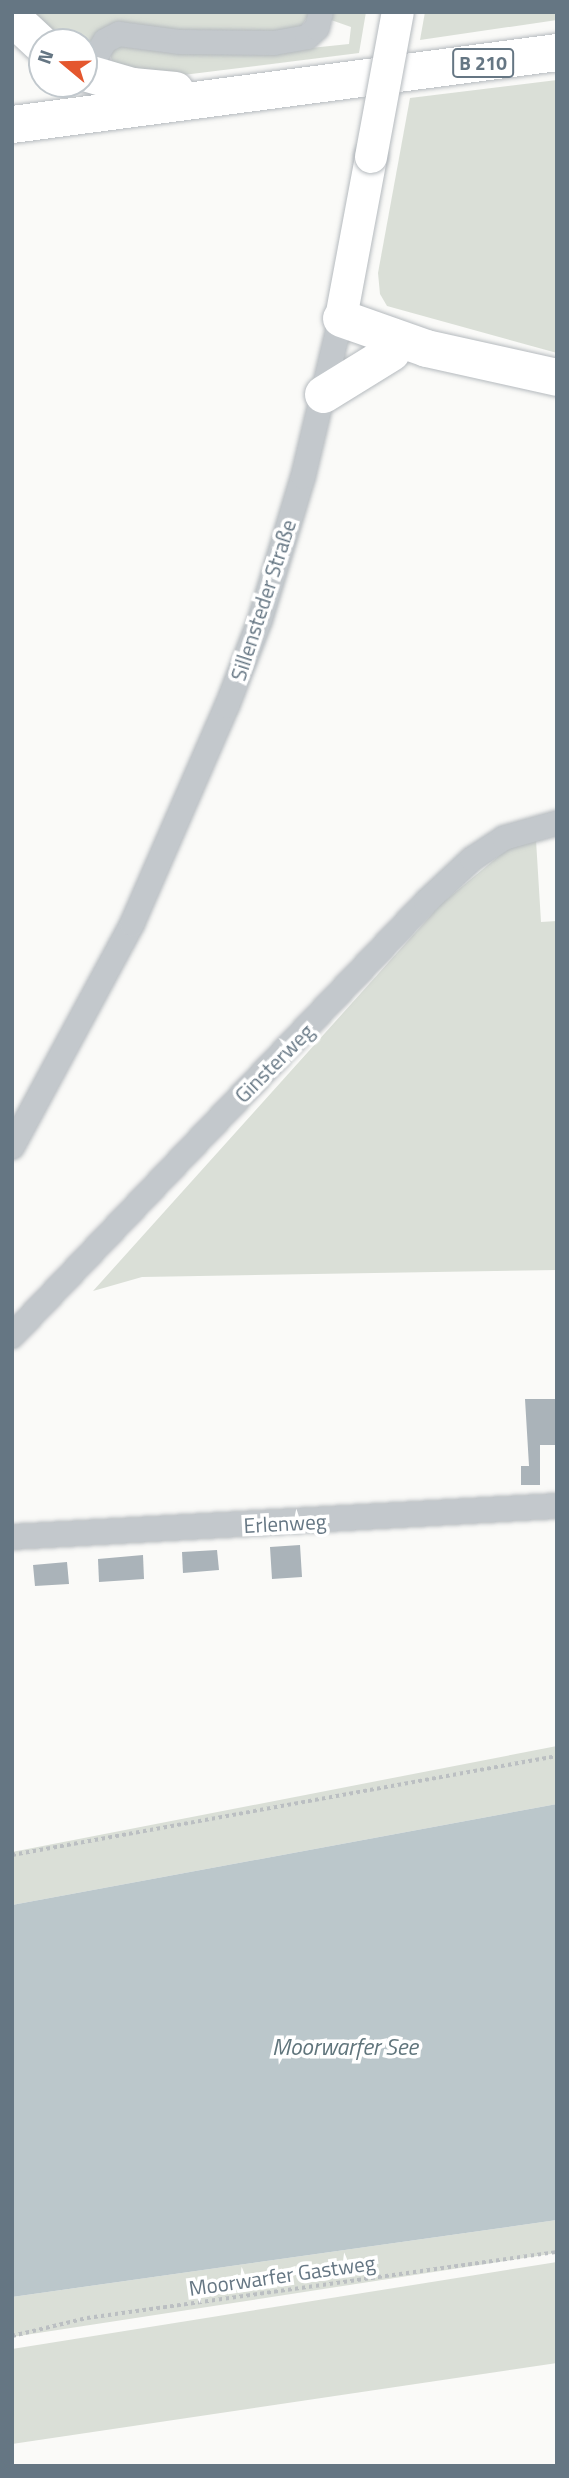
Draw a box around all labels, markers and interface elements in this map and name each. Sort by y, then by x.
north arrow [28,28,98,98]
text: N [29,46,60,68]
road number: B 210 [452,48,514,78]
street label: Sillensteder Straße [225,516,301,684]
street label: Ginsterweg [229,1018,319,1108]
street label: Erlenweg [243,1508,327,1538]
water label: Moorwarfer See [272,2033,418,2061]
street label: Moorwarfer Gastweg [187,2249,377,2301]

